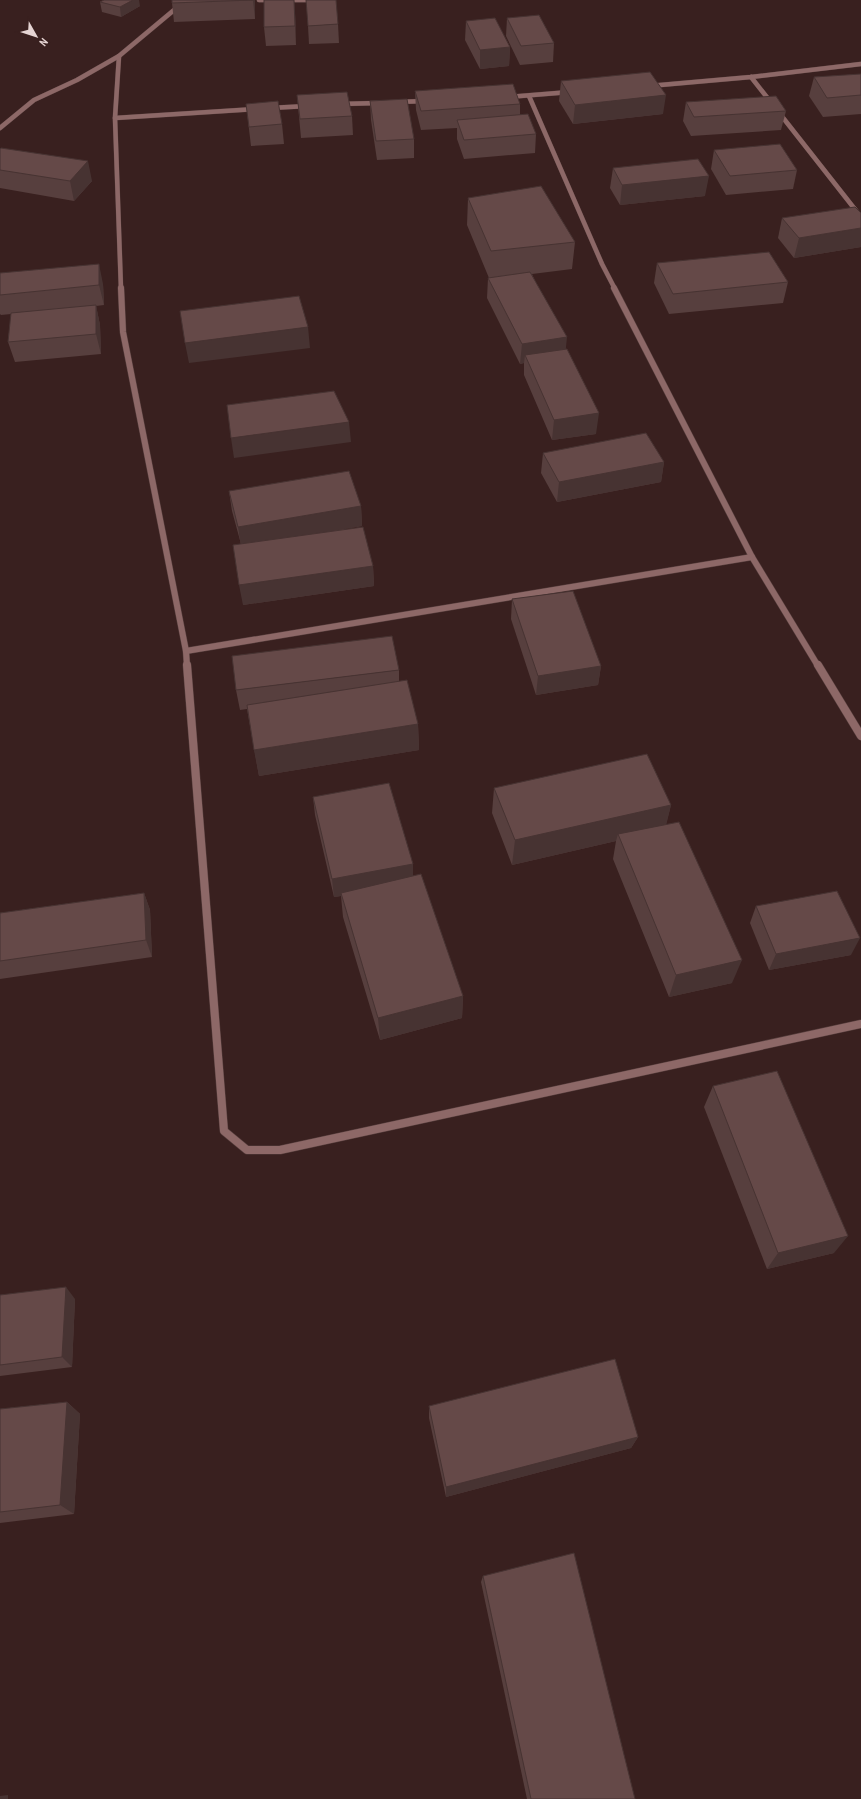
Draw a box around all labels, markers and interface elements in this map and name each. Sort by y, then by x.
north arrow [16,16,56,56]
text: N [36,35,51,49]

